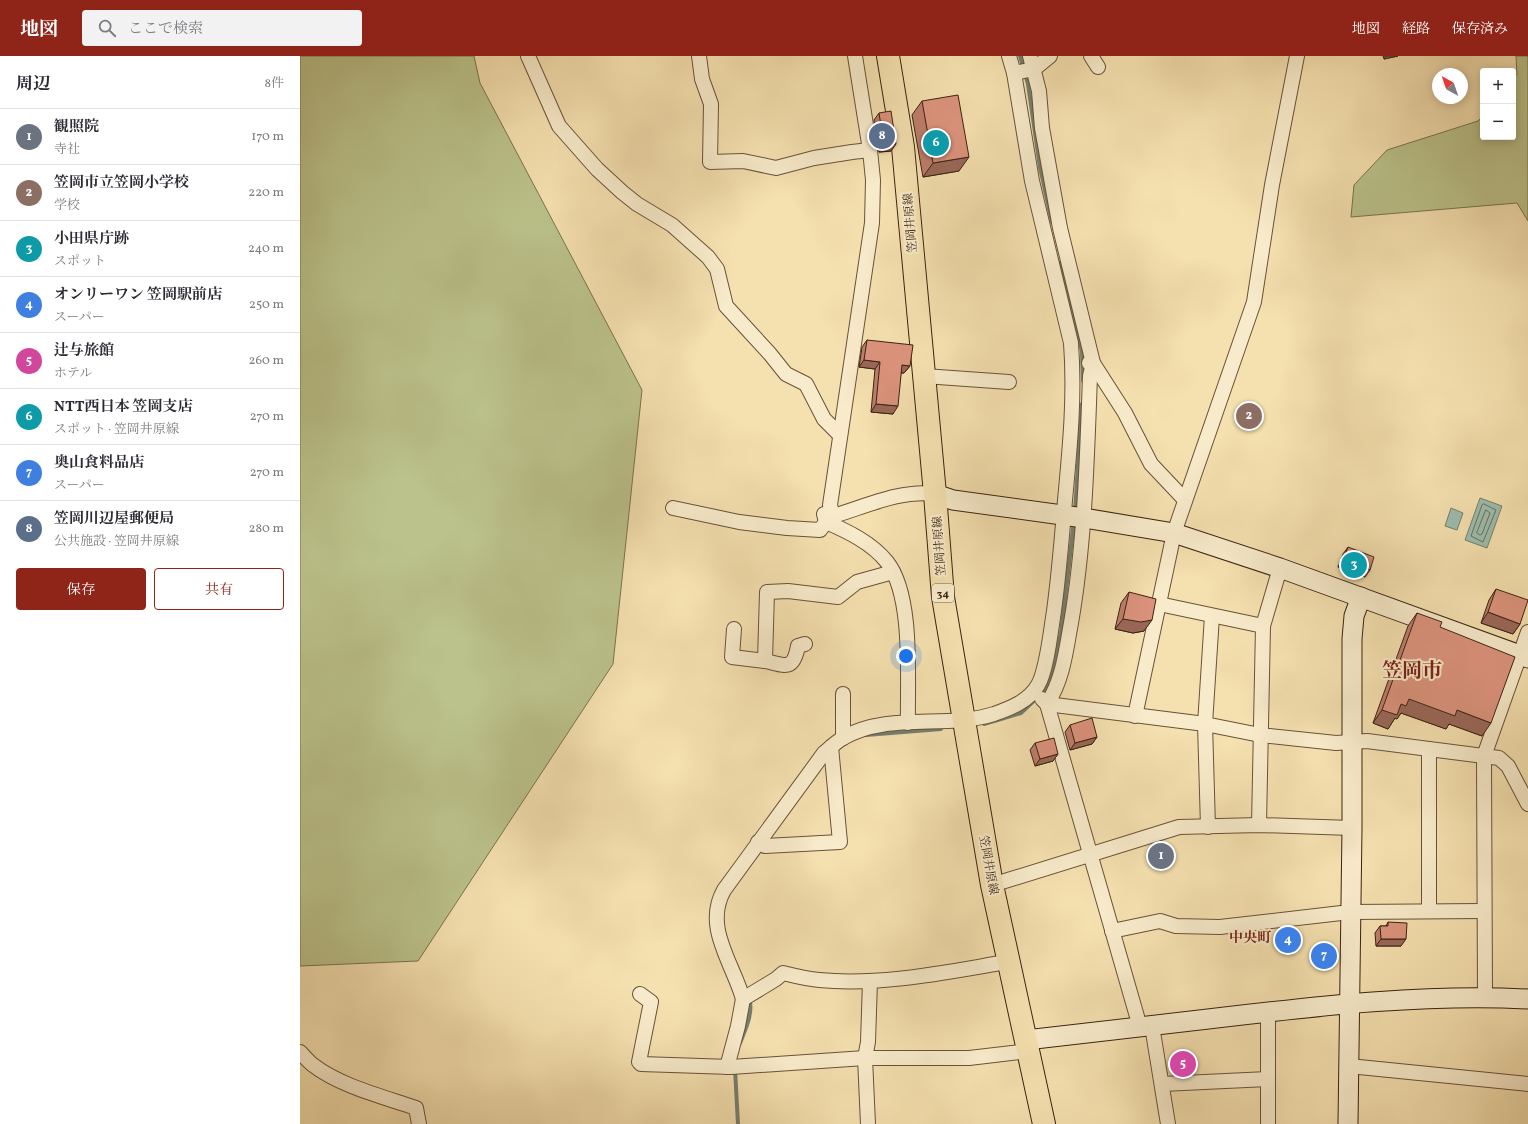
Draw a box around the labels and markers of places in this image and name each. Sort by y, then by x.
pin: 8 [869,121,895,151]
pin: 6 [923,128,949,158]
pin: 2 [1236,401,1262,431]
pin: 3 [1341,550,1367,580]
pin: 1 [1148,841,1174,871]
pin: 4 [1275,925,1301,955]
pin: 7 [1311,941,1337,971]
pin: 5 [1170,1049,1196,1079]

